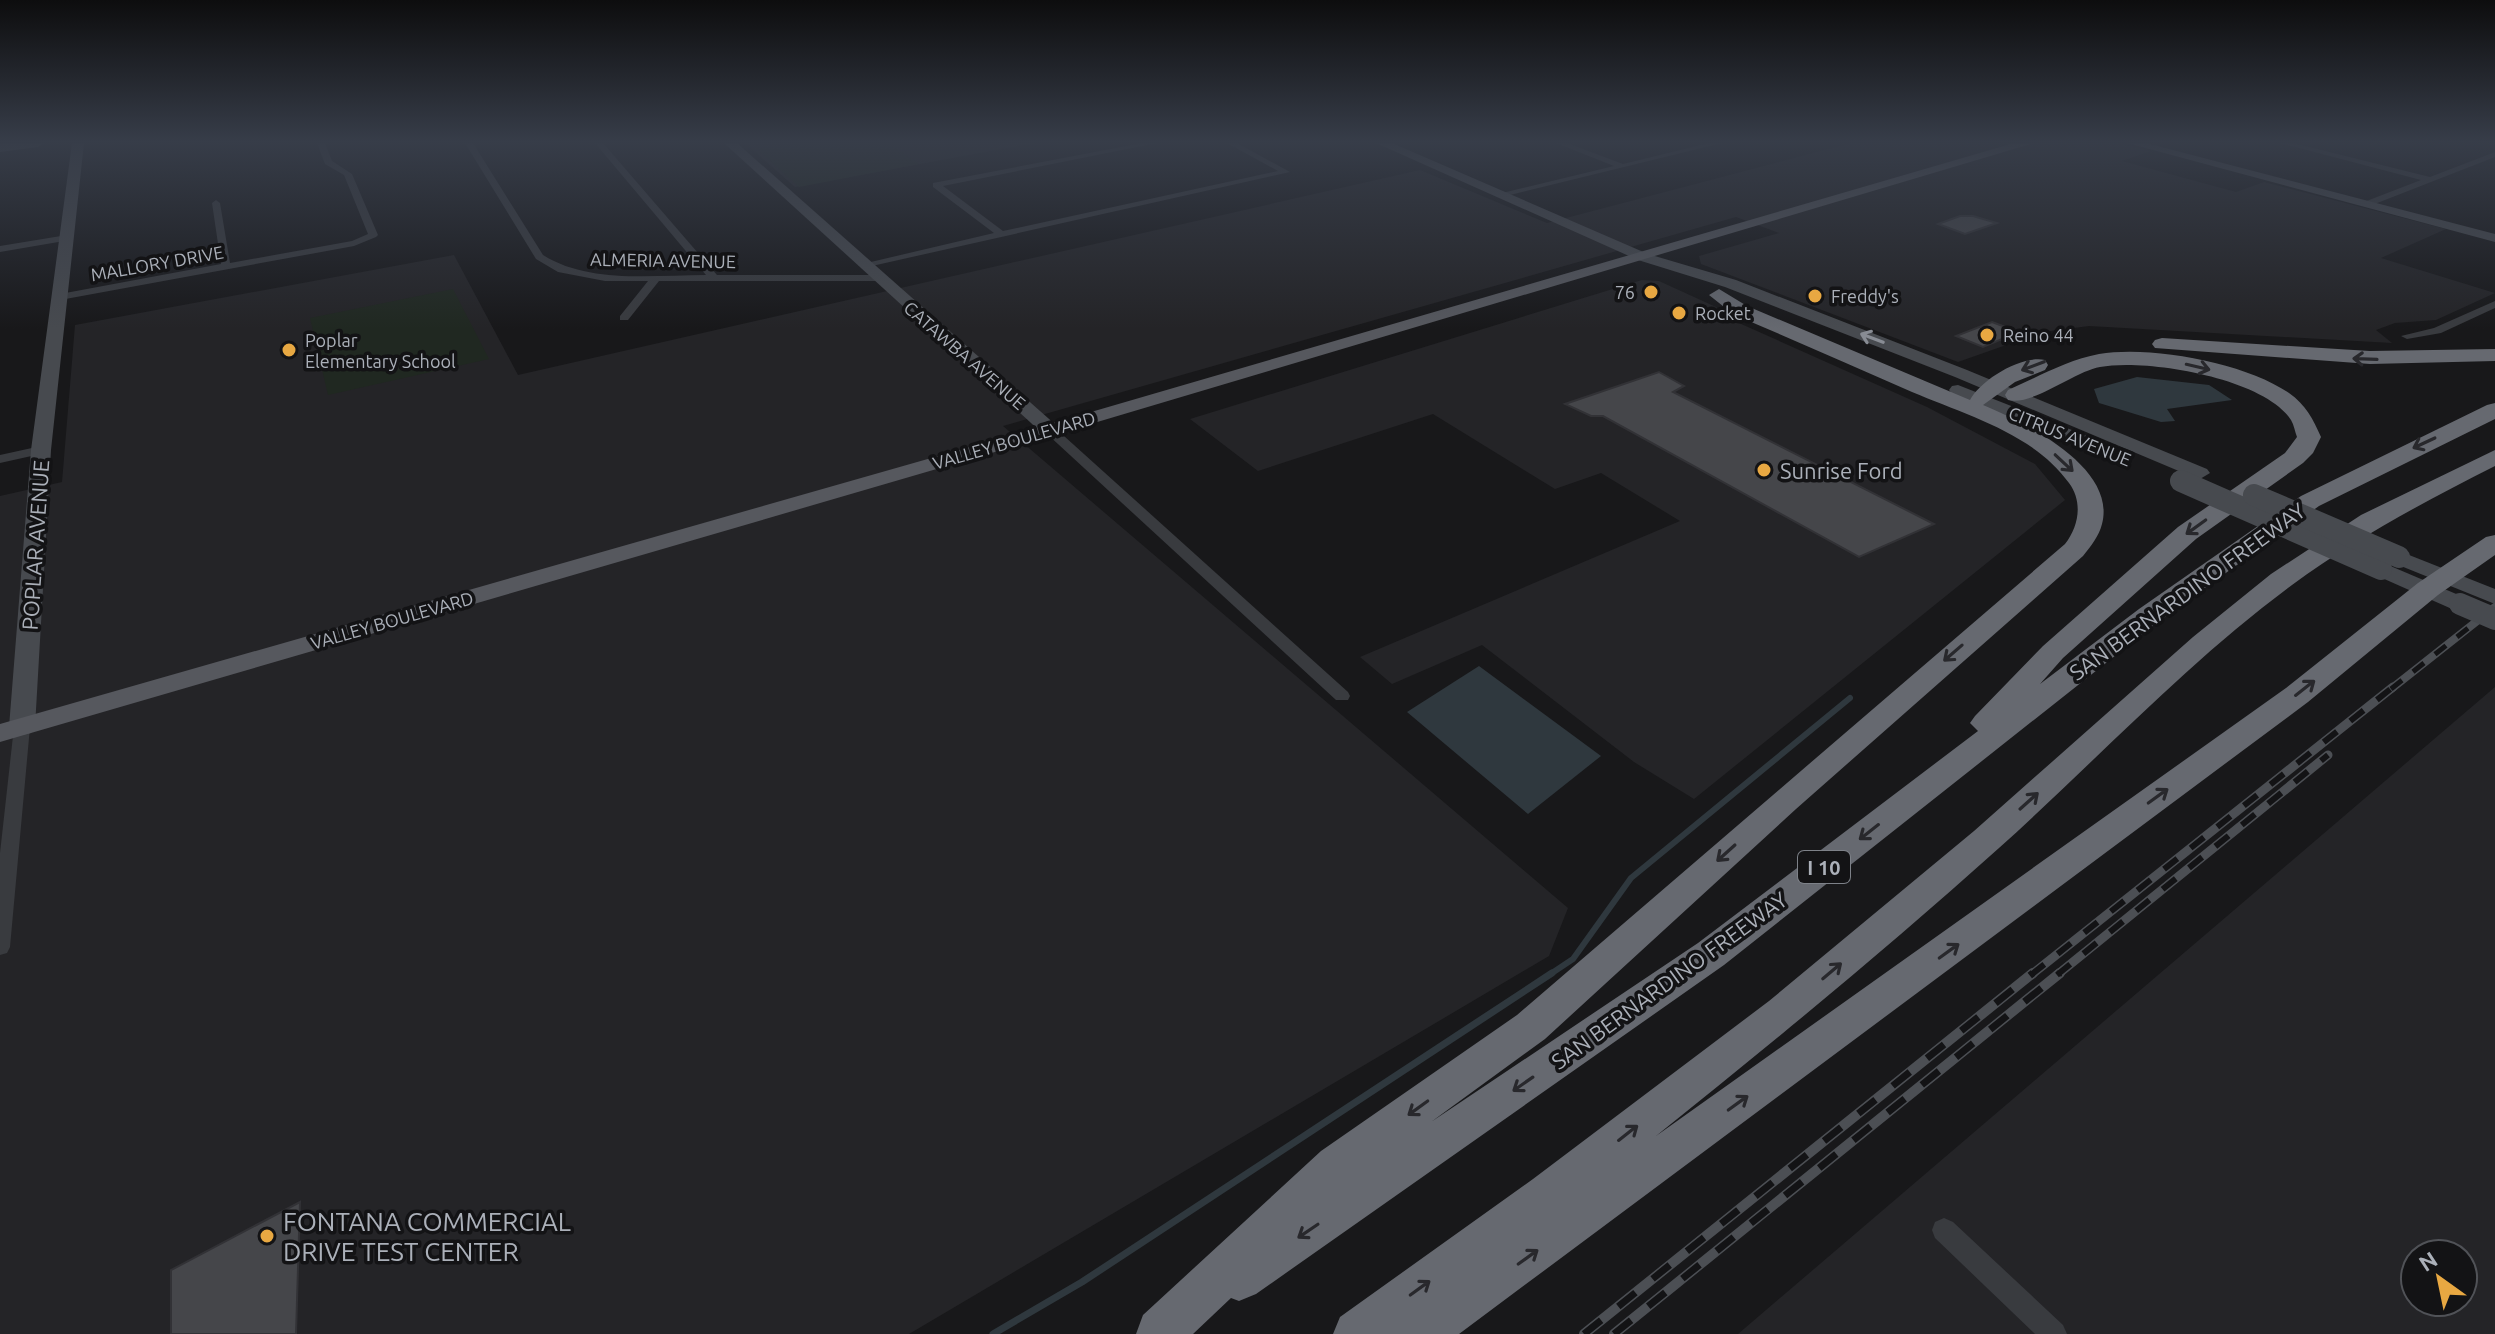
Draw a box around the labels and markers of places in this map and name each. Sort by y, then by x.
place label: 76 [1615,282,1635,302]
marker: 76 [1642,283,1660,301]
place label: Freddy's [1831,286,1899,306]
marker: Freddy's [1806,287,1824,305]
place label: Rocket [1695,303,1751,323]
marker: Rocket [1670,304,1688,322]
place label: Reino 44 [2003,325,2074,345]
marker: Reino 44 [1978,326,1996,344]
place label: Poplar Elementary School [305,330,456,371]
marker: Poplar Elementary School [280,341,298,359]
place label: Sunrise Ford [1780,458,1903,483]
marker: Sunrise Ford [1755,461,1773,479]
place label: FONTANA COMMERCIAL DRIVE TEST CENTER [283,1207,571,1266]
marker: FONTANA COMMERCIAL DRIVE TEST CENTER [258,1227,276,1245]

